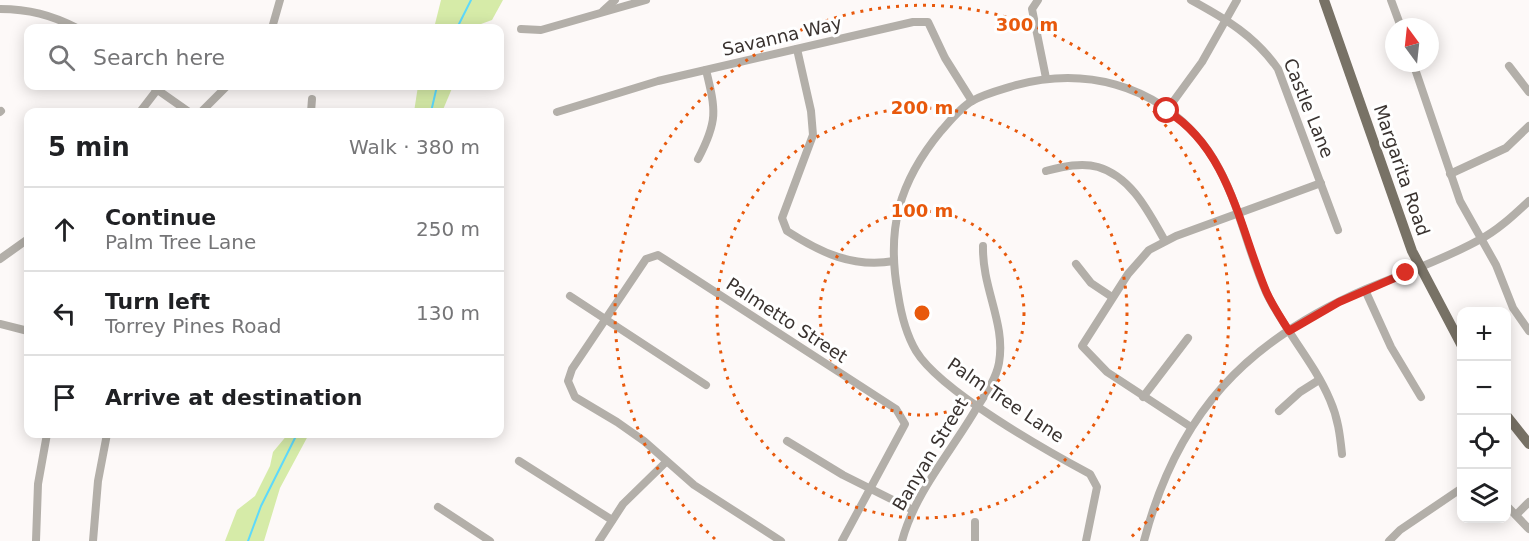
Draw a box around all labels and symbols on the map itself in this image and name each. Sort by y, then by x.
street label: Savanna Way [720,12,844,60]
text: 300 m [996,14,1058,35]
north arrow [1385,18,1439,72]
street label: Castle Lane [1280,55,1338,161]
text: 200 m [891,97,953,118]
route start [1153,97,1179,123]
street label: Margarita Road [1370,102,1434,238]
text: 100 m [891,200,953,221]
route end [1392,259,1418,285]
street label: Palmetto Street [722,273,852,367]
centre of rings [912,303,932,323]
street label: Palm Tree Lane [944,353,1068,447]
street label: Banyan Street [888,394,972,514]

